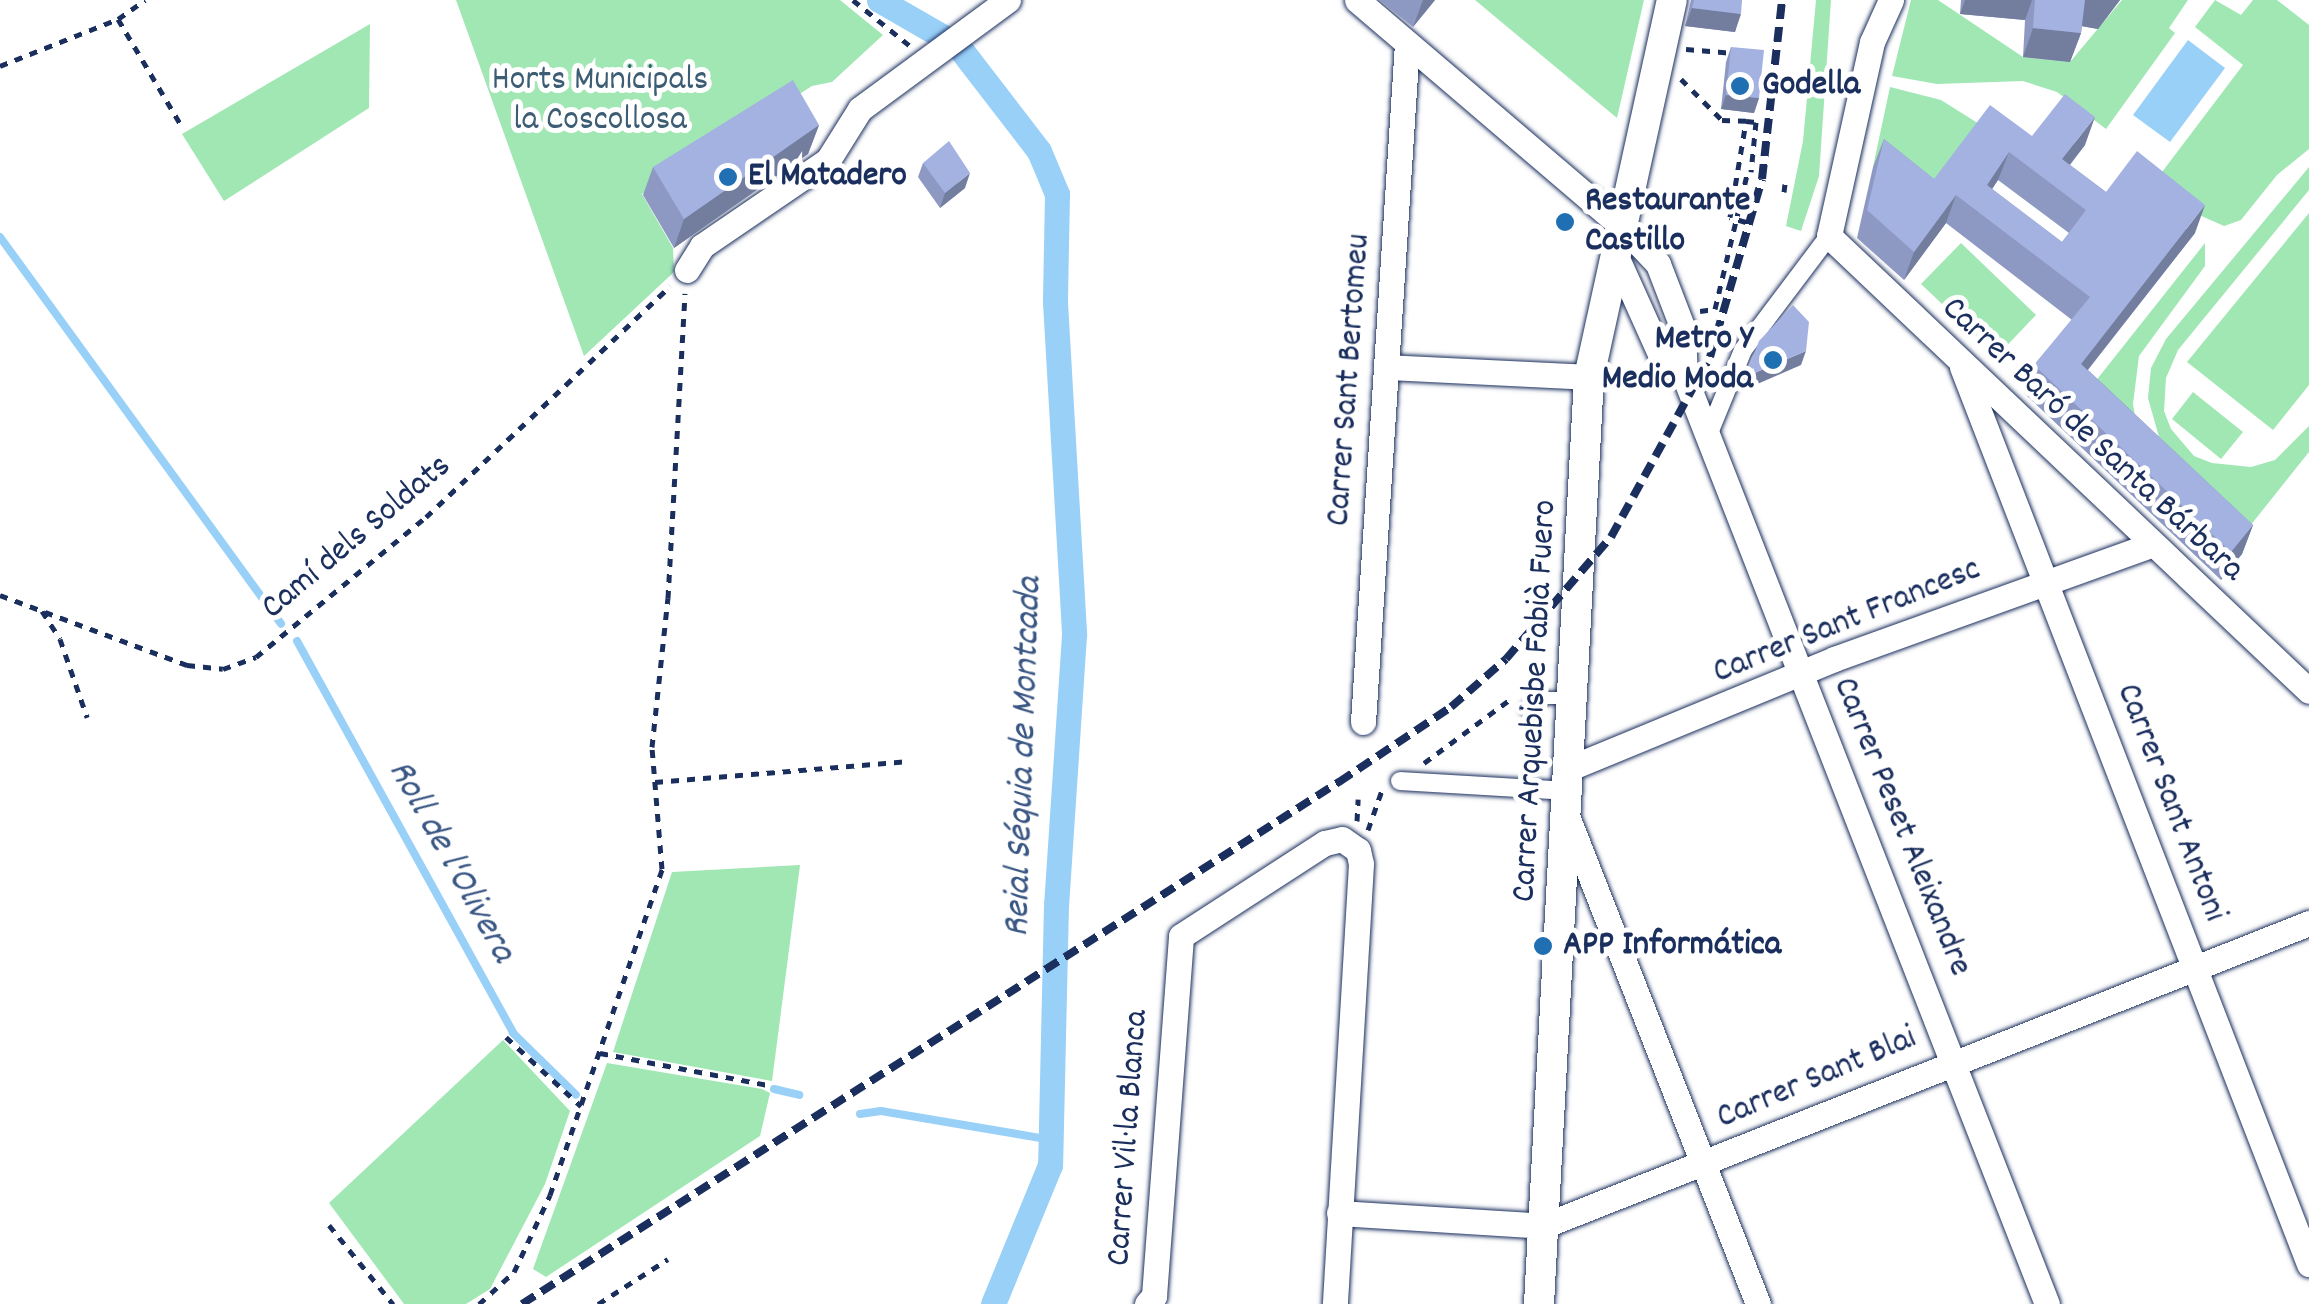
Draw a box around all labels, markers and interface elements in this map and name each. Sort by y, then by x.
park label: Horts Municipals la Coscollosa [492,60,708,142]
place label: Godella [1762,65,1860,107]
marker: Godella [1727,73,1753,99]
place label: El Matadero [748,156,907,198]
marker: El Matadero [717,166,739,188]
place label: Restaurante Castillo [1585,181,1750,263]
marker: Restaurante Castillo [1554,211,1576,233]
street label: Carrer Sant Bertomeu [1319,232,1381,528]
street label: Carrer Baró de Santa Bárbara [1932,289,2252,591]
place label: Metro Y Medio Moda [1602,319,1753,401]
marker: Metro Y Medio Moda [1762,349,1784,371]
street label: Camí dels Soldats [254,446,460,630]
street label: Carrer Arquebisbe Fabià Fuero [1504,499,1568,903]
street label: Carrer Sant Francesc [1707,549,1987,695]
water label: Reial Séquia de Montcada [996,576,1054,938]
street label: Carrer Peset Aleixandre [1822,672,1980,982]
street label: Carrer Sant Antoni [2105,678,2235,928]
water label: Roll de l'Olivera [376,753,524,971]
place label: APP Informática [1563,925,1781,967]
marker: APP Informática [1532,935,1554,957]
street label: Carrer Vil·la Blanca [1099,1009,1159,1267]
street label: Carrer Sant Blai [1711,1018,1923,1140]

